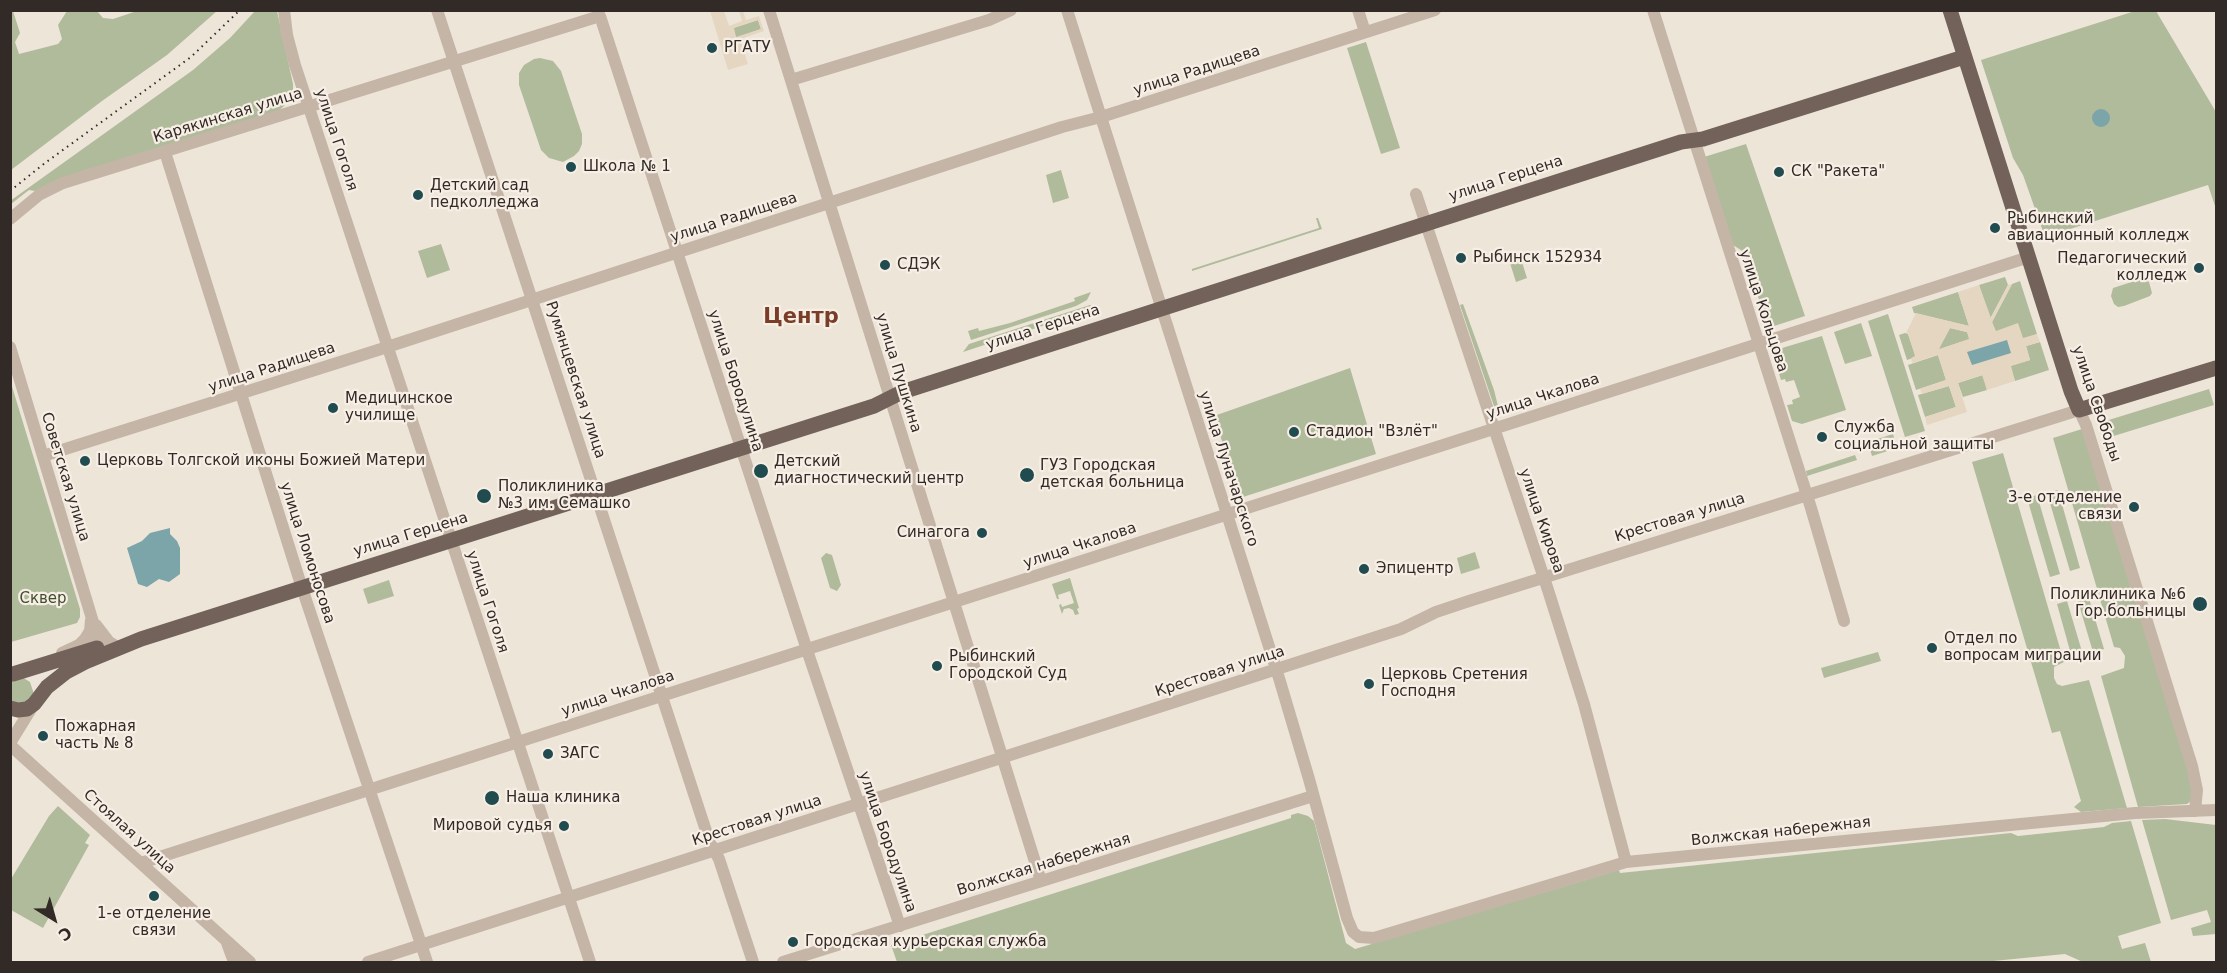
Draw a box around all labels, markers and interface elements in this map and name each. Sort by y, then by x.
place label: РГАТУ [724,39,771,57]
marker: РГАТУ [705,41,719,55]
street label: улица Радищева [1131,42,1263,100]
street label: Карякинская улица [151,85,305,147]
street label: улица Гоголя [311,87,361,193]
street label: улица Герцена [1447,152,1565,206]
place label: Школа № 1 [583,158,671,176]
marker: Школа № 1 [564,160,578,174]
place label: СК "Ракета" [1791,163,1885,181]
marker: СК "Ракета" [1772,165,1786,179]
place label: Детский сад педколледжа [430,177,539,212]
marker: Детский сад педколледжа [411,188,425,202]
street label: улица Радищева [668,189,800,247]
place label: Рыбинский авиационный колледж [2007,210,2190,245]
marker: Рыбинский авиационный колледж [1988,221,2002,235]
street label: улица Кольцова [1735,247,1791,375]
place label: Рыбинск 152934 [1473,249,1602,267]
place label: Педагогический колледж [2057,250,2187,285]
marker: Рыбинск 152934 [1454,251,1468,265]
place label: СДЭК [897,256,940,274]
marker: СДЭК [878,258,892,272]
marker: Педагогический колледж [2192,261,2206,275]
street label: Румянцевская улица [541,299,609,461]
street label: улица Герцена [984,301,1102,355]
district label: Центр [763,305,839,331]
street label: улица Бородулина [704,308,766,454]
street label: улица Пушкина [871,311,925,435]
street label: улица Радищева [206,339,338,397]
street label: улица Свободы [2068,344,2124,464]
street label: улица Чкалова [1484,370,1602,424]
street label: улица Луначарского [1194,389,1262,549]
place label: Медицинское училище [345,390,453,425]
marker: Медицинское училище [326,401,340,415]
street label: Советская улица [37,410,93,544]
place label: Служба социальной защиты [1834,419,1994,454]
place label: Стадион "Взлёт" [1306,423,1438,441]
marker: Стадион "Взлёт" [1287,425,1301,439]
marker: Служба социальной защиты [1815,430,1829,444]
place label: Церковь Толгской иконы Божией Матери [97,452,425,470]
place label: Детский диагностический центр [774,453,964,488]
marker: Церковь Толгской иконы Божией Матери [78,454,92,468]
place label: ГУЗ Городская детская больница [1040,457,1184,492]
marker: Детский диагностический центр [752,462,770,480]
marker: ГУЗ Городская детская больница [1018,466,1036,484]
street label: улица Кирова [1515,466,1567,576]
place label: Поликлиника №3 им. Семашко [498,478,631,513]
street label: улица Ломоносова [276,480,338,626]
marker: Поликлиника №3 им. Семашко [475,487,493,505]
place label: 3-е отделение связи [2008,489,2122,524]
street label: Крестовая улица [1613,490,1747,546]
marker: 3-е отделение связи [2127,500,2141,514]
street label: улица Герцена [352,509,470,561]
street label: улица Чкалова [1021,519,1139,573]
place label: Синагога [897,524,970,542]
marker: Синагога [975,526,989,540]
street label: улица Гоголя [462,549,512,655]
place label: Эпицентр [1376,560,1454,578]
marker: Эпицентр [1357,562,1371,576]
place label: Поликлиника №6 Гор.больницы [2050,586,2186,621]
park label: Сквер [19,590,67,608]
marker: Поликлиника №6 Гор.больницы [2191,595,2209,613]
place label: Отдел по вопросам миграции [1944,630,2101,665]
marker: Отдел по вопросам миграции [1925,641,1939,655]
street label: Крестовая улица [1153,643,1287,701]
place label: Рыбинский Городской Суд [949,648,1067,683]
marker: Рыбинский Городской Суд [930,659,944,673]
place label: Церковь Сретения Господня [1381,666,1528,701]
street label: улица Чкалова [559,667,677,721]
marker: Церковь Сретения Господня [1362,677,1376,691]
place label: Пожарная часть № 8 [55,718,136,753]
marker: Пожарная часть № 8 [36,729,50,743]
place label: ЗАГС [560,745,599,763]
marker: ЗАГС [541,747,555,761]
street label: улица Бородулина [854,769,920,915]
street label: Стоялая улица [79,786,179,878]
marker: Наша клиника [483,789,501,807]
place label: Наша клиника [506,789,620,807]
street label: Крестовая улица [690,792,824,850]
street label: Волжская набережная [1690,814,1872,850]
place label: Мировой судья [433,817,552,835]
marker: Мировой судья [557,819,571,833]
street label: Волжская набережная [955,830,1133,900]
north arrow [24,889,84,949]
marker: 1-е отделение связи [147,889,161,903]
place label: 1-е отделение связи [97,905,211,940]
text: С [55,923,76,945]
place label: Городская курьерская служба [805,933,1047,951]
marker: Городская курьерская служба [786,935,800,949]

